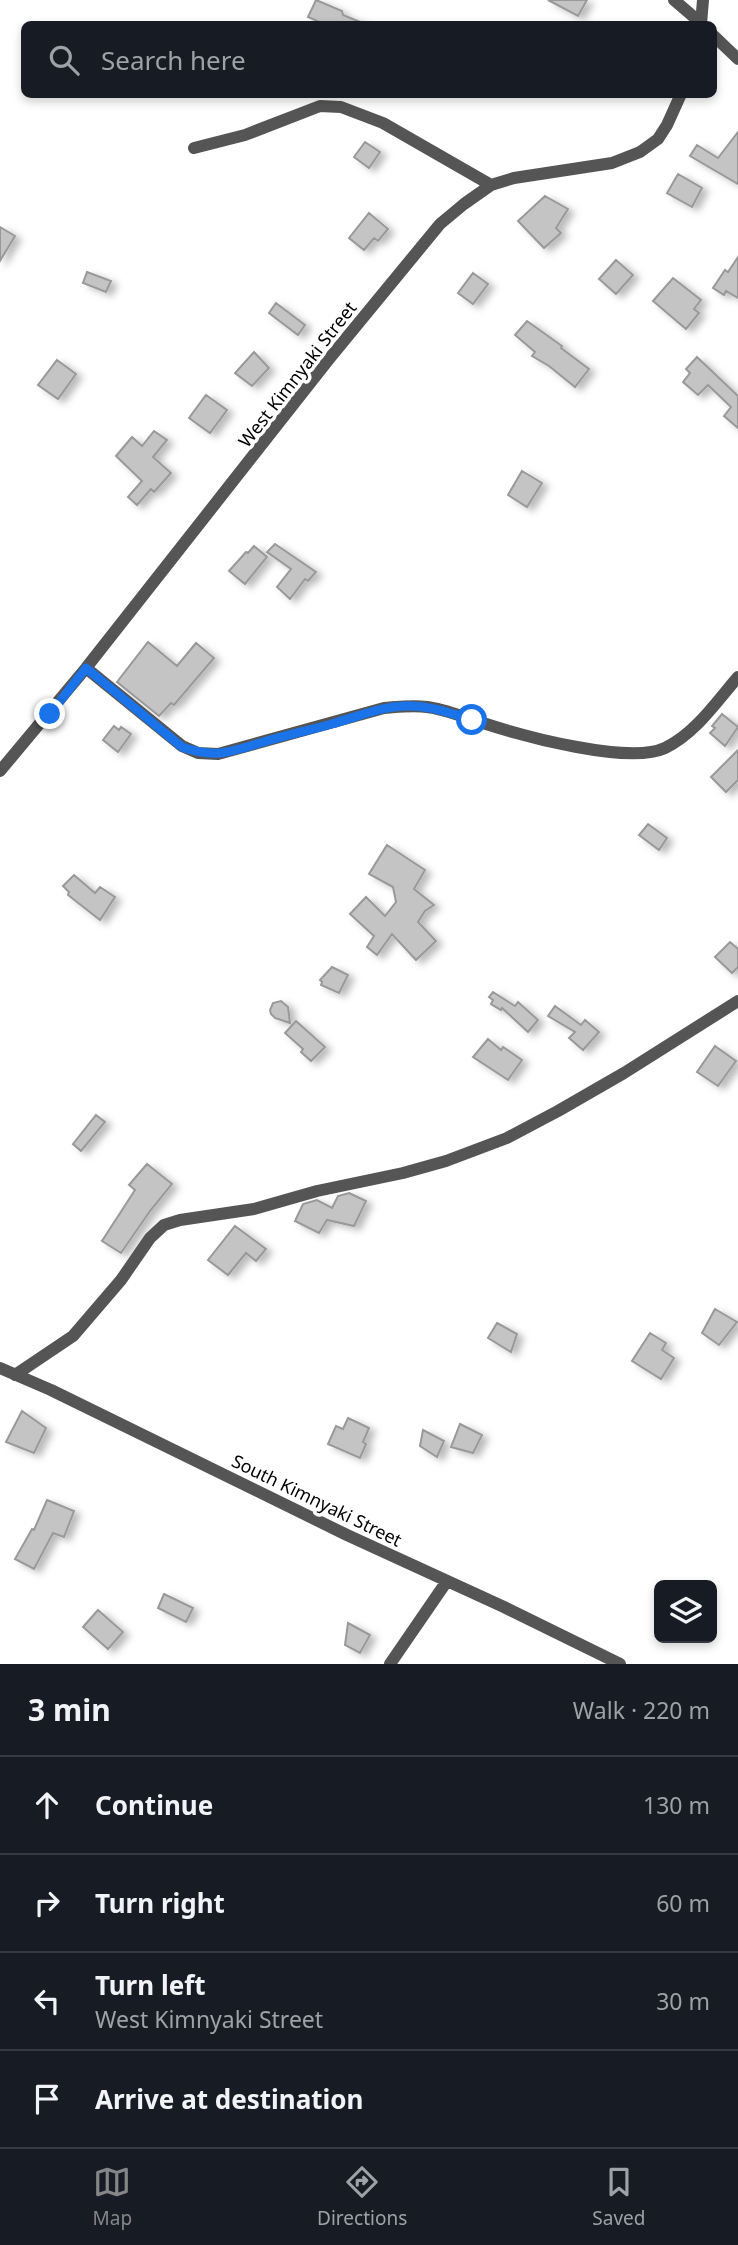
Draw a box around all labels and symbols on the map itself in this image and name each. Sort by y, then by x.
street label: West Kimnyaki Street [233,296,362,452]
route end [34,698,65,729]
route start [456,704,487,735]
street label: South Kimnyaki Street [228,1448,406,1552]

